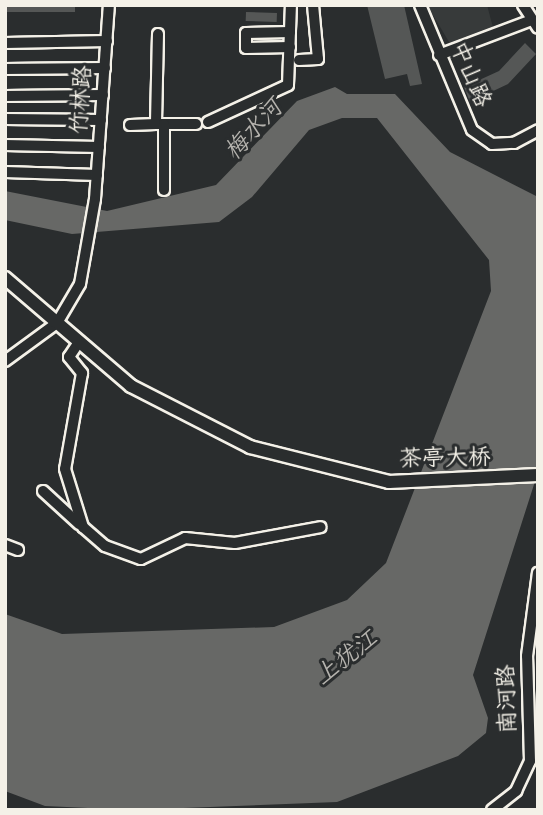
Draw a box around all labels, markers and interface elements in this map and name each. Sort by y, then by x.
street label: 中山路 [443,38,495,112]
street label: 竹林路 [67,65,99,135]
water label: 梅水河 [220,95,290,167]
street label: 茶亭大桥 [399,445,491,475]
water label: 上犹江 [310,625,384,693]
street label: 南河路 [494,664,524,734]

